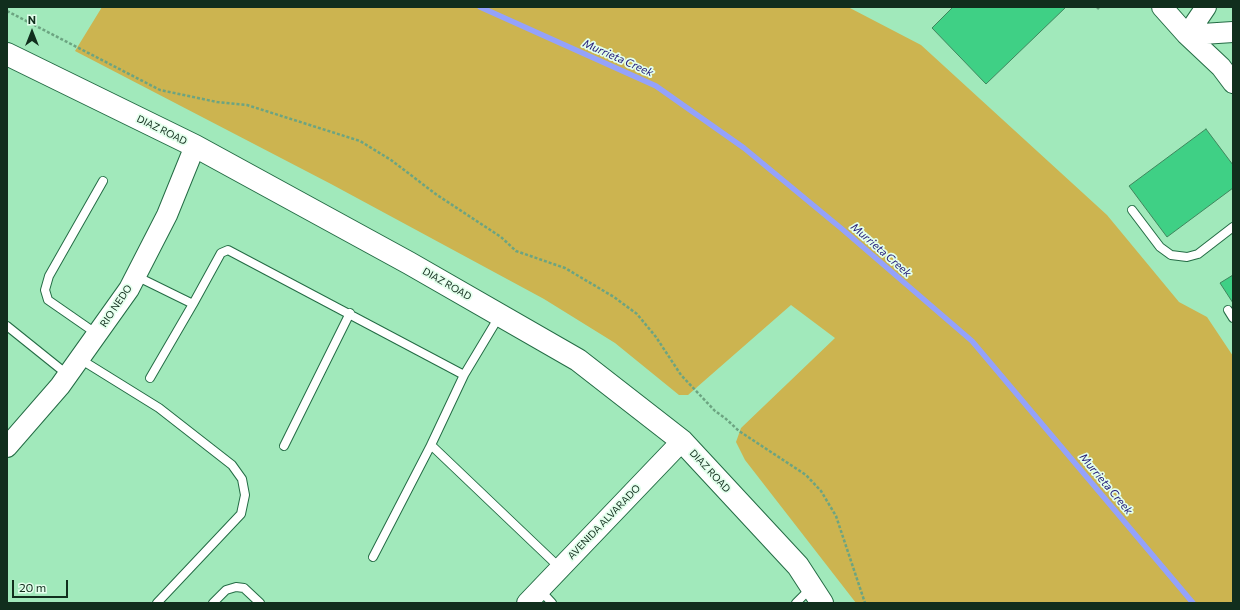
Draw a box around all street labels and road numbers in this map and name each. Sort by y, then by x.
street label: DIAZ ROAD [135,113,189,147]
street label: DIAZ ROAD [420,265,474,303]
street label: RIO NEDO [97,283,135,329]
street label: DIAZ ROAD [687,447,733,495]
street label: AVENIDA ALVARADO [565,482,643,562]

